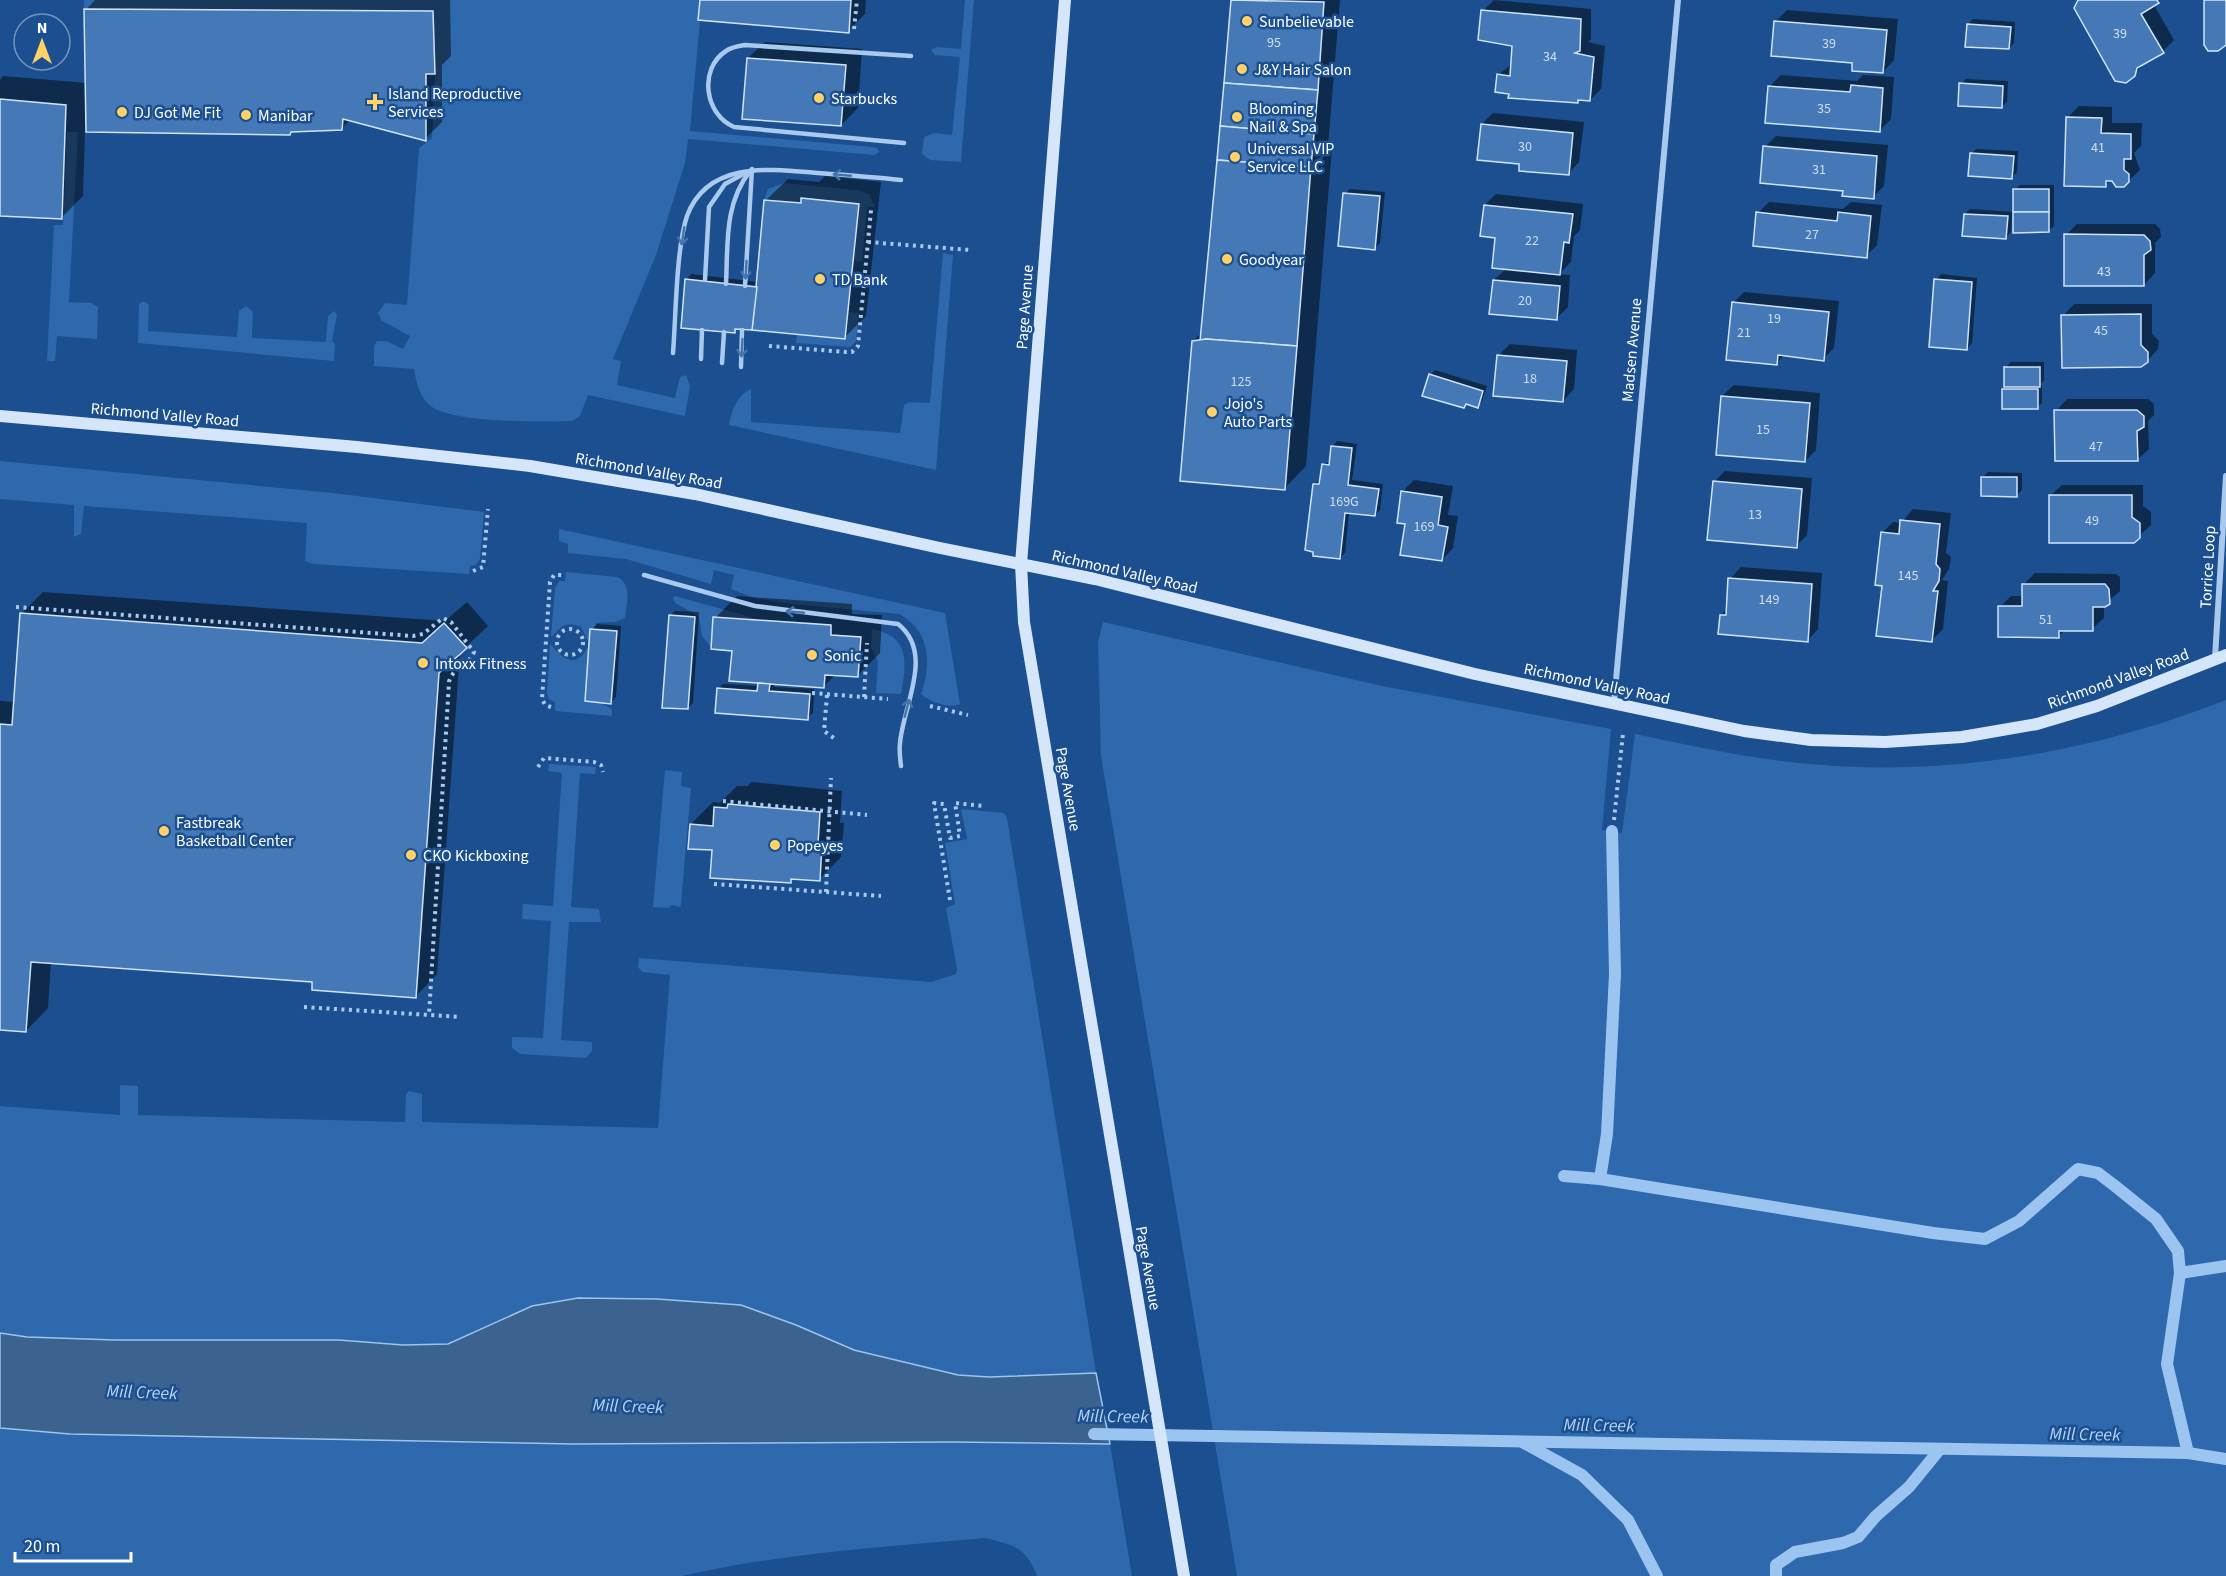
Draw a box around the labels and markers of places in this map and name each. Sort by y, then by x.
place label: Sunbelievable [1259,11,1354,33]
marker: Sunbelievable [1240,14,1254,28]
place label: J&Y Hair Salon [1254,59,1352,81]
marker: J&Y Hair Salon [1235,62,1249,76]
place label: Island Reproductive Services [388,83,521,123]
place label: Starbucks [831,88,898,110]
marker: Starbucks [812,91,826,105]
marker: Island Reproductive Services [366,93,384,111]
place label: Blooming Nail & Spa [1249,98,1317,138]
place label: DJ Got Me Fit [134,102,222,124]
marker: DJ Got Me Fit [115,105,129,119]
place label: Manibar [258,105,313,127]
marker: Manibar [239,108,253,122]
marker: Blooming Nail & Spa [1230,110,1244,124]
place label: Universal VIP Service LLC [1247,138,1334,178]
marker: Universal VIP Service LLC [1228,150,1242,164]
place label: Goodyear [1239,249,1304,271]
marker: Goodyear [1220,252,1234,266]
place label: TD Bank [832,269,888,291]
marker: TD Bank [813,272,827,286]
place label: Jojo's Auto Parts [1224,393,1293,433]
marker: Jojo's Auto Parts [1205,405,1219,419]
place label: Sonic [824,645,861,667]
marker: Sonic [805,648,819,662]
place label: Intoxx Fitness [435,653,527,675]
marker: Intoxx Fitness [416,656,430,670]
place label: Fastbreak Basketball Center [176,812,294,852]
marker: Fastbreak Basketball Center [157,824,171,838]
place label: Popeyes [787,835,844,857]
marker: Popeyes [768,838,782,852]
place label: CKO Kickboxing [423,845,528,867]
marker: CKO Kickboxing [404,848,418,862]

